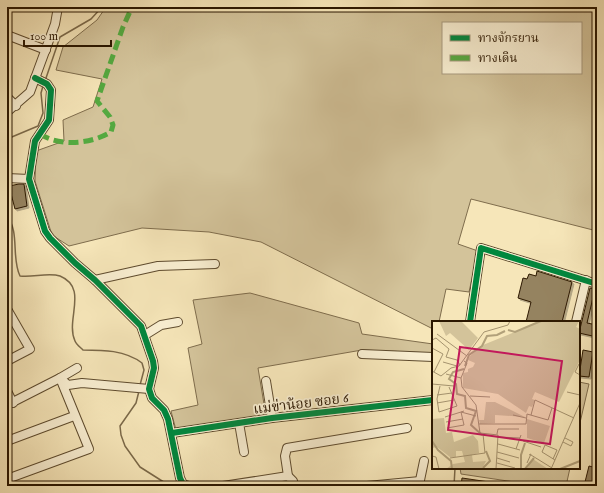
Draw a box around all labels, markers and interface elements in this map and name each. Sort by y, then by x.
scale bar [24,22,111,48]
legend [442,22,582,74]
text: 100 m [30,29,58,44]
text: ทางจักรยาน [478,31,539,46]
text: ทางเดิน [478,51,517,66]
inset map [432,321,580,469]
street label: แม่ข่าน้อย ซอย 6 [252,389,351,419]

